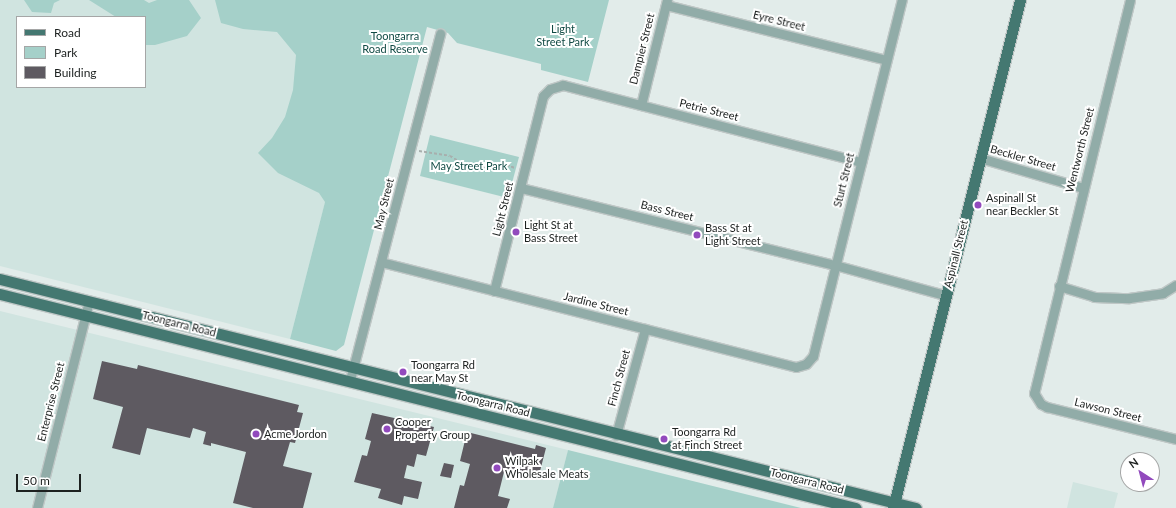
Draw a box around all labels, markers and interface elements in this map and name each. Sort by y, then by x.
street label: Eyre Street [752,8,806,34]
street label: Dampier Street [627,12,657,86]
legend [16,16,146,88]
park label: Light Street Park [536,23,590,49]
text: Road [54,25,81,40]
park label: Toongarra Road Reserve [362,30,428,56]
text: Park [54,45,77,60]
text: Building [54,65,97,80]
street label: Petrie Street [678,96,740,124]
street label: Wentworth Street [1063,106,1097,194]
street label: Beckler Street [989,142,1057,174]
street label: Sturt Street [831,151,857,209]
park label: May Street Park [430,159,508,173]
street label: May Street [371,177,397,231]
street label: Light Street [490,180,516,238]
place label: Aspinall St near Beckler St [986,192,1059,218]
street label: Bass Street [639,198,695,224]
marker: Aspinall St near Beckler St [973,200,983,210]
place label: Light St at Bass Street [524,219,578,245]
street label: Aspinall Street [941,219,971,289]
place label: Bass St at Light Street [705,222,761,248]
marker: Light St at Bass Street [511,227,521,237]
marker: Bass St at Light Street [692,230,702,240]
street label: Jardine Street [562,290,630,318]
street label: Toongarra Road [141,308,217,340]
street label: Finch Street [605,348,633,408]
place label: Toongarra Rd near May St [411,359,475,385]
street label: Enterprise Street [35,361,67,443]
marker: Toongarra Rd near May St [398,367,408,377]
street label: Toongarra Road [455,388,531,420]
street label: Lawson Street [1073,395,1143,425]
place label: Cooper Property Group [395,416,470,442]
marker: Cooper Property Group [382,424,392,434]
place label: Toongarra Rd at Finch Street [672,426,742,452]
place label: Acme Jordon [264,427,327,441]
marker: Acme Jordon [251,429,261,439]
marker: Toongarra Rd at Finch Street [659,434,669,444]
north arrow [1120,452,1160,492]
place label: Wilpak Wholesale Meats [505,455,589,481]
text: N [1126,455,1140,470]
marker: Wilpak Wholesale Meats [492,463,502,473]
street label: Toongarra Road [769,465,845,497]
scale bar [18,466,83,492]
text: 50 m [23,473,50,488]

